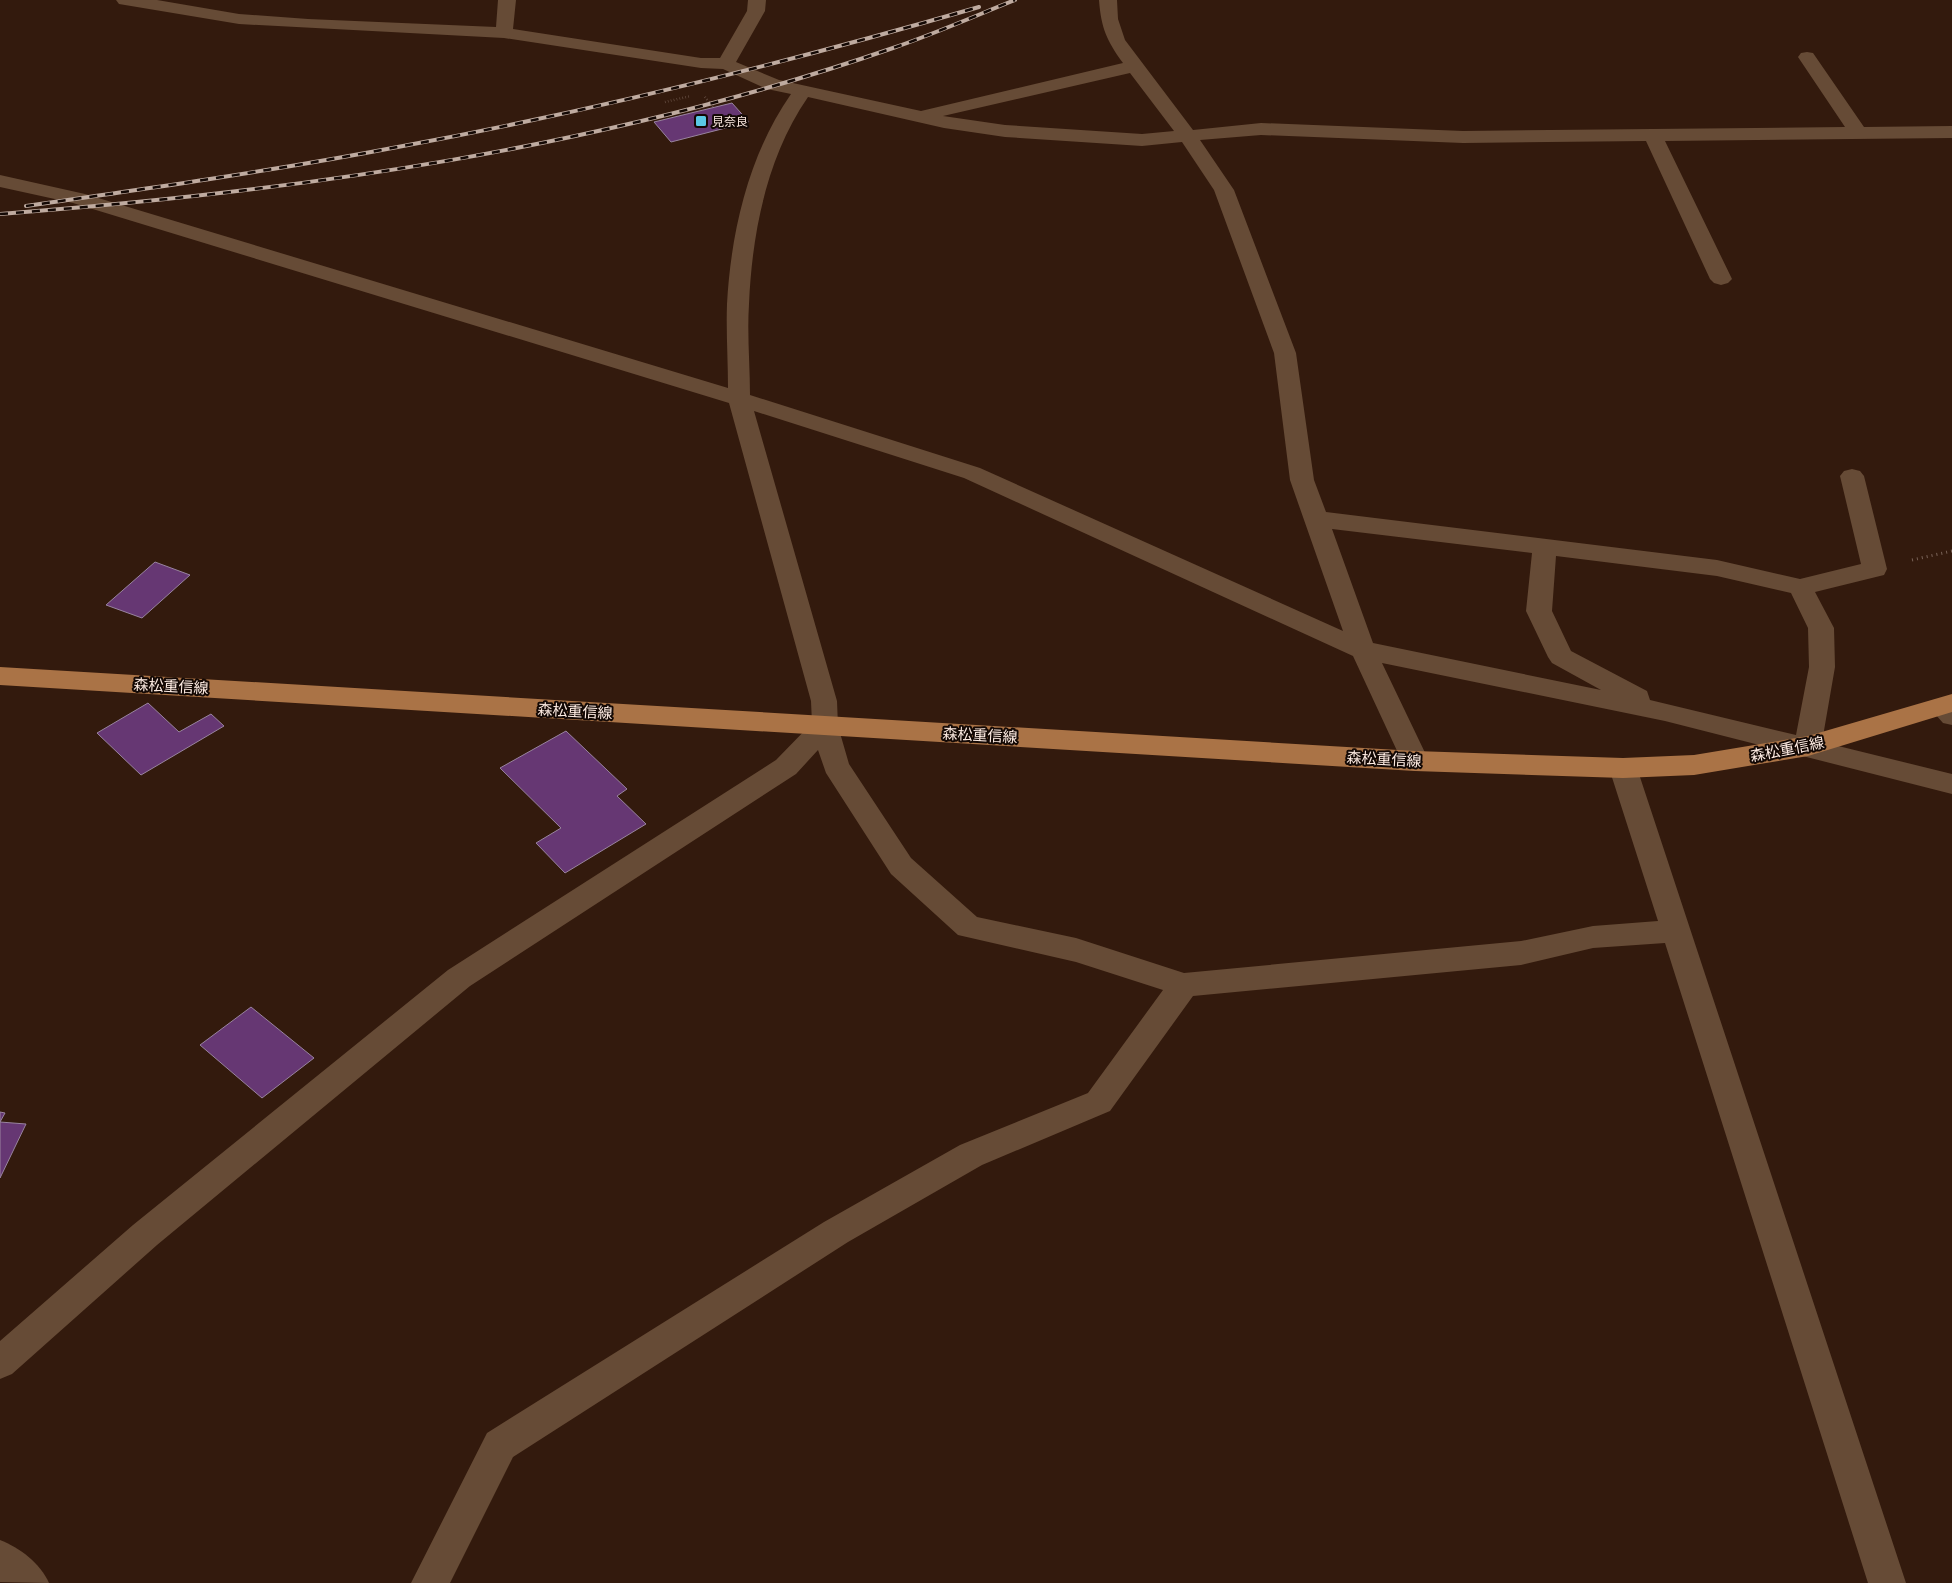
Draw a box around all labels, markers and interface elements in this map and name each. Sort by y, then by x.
marker: 見奈良 [694,114,708,128]
place label: 見奈良 [712,115,748,128]
street label: 森松重信線 [133,676,209,696]
street label: 森松重信線 [537,701,613,721]
street label: 森松重信線 [942,725,1018,745]
street label: 森松重信線 [1749,733,1825,765]
street label: 森松重信線 [1346,749,1422,769]

